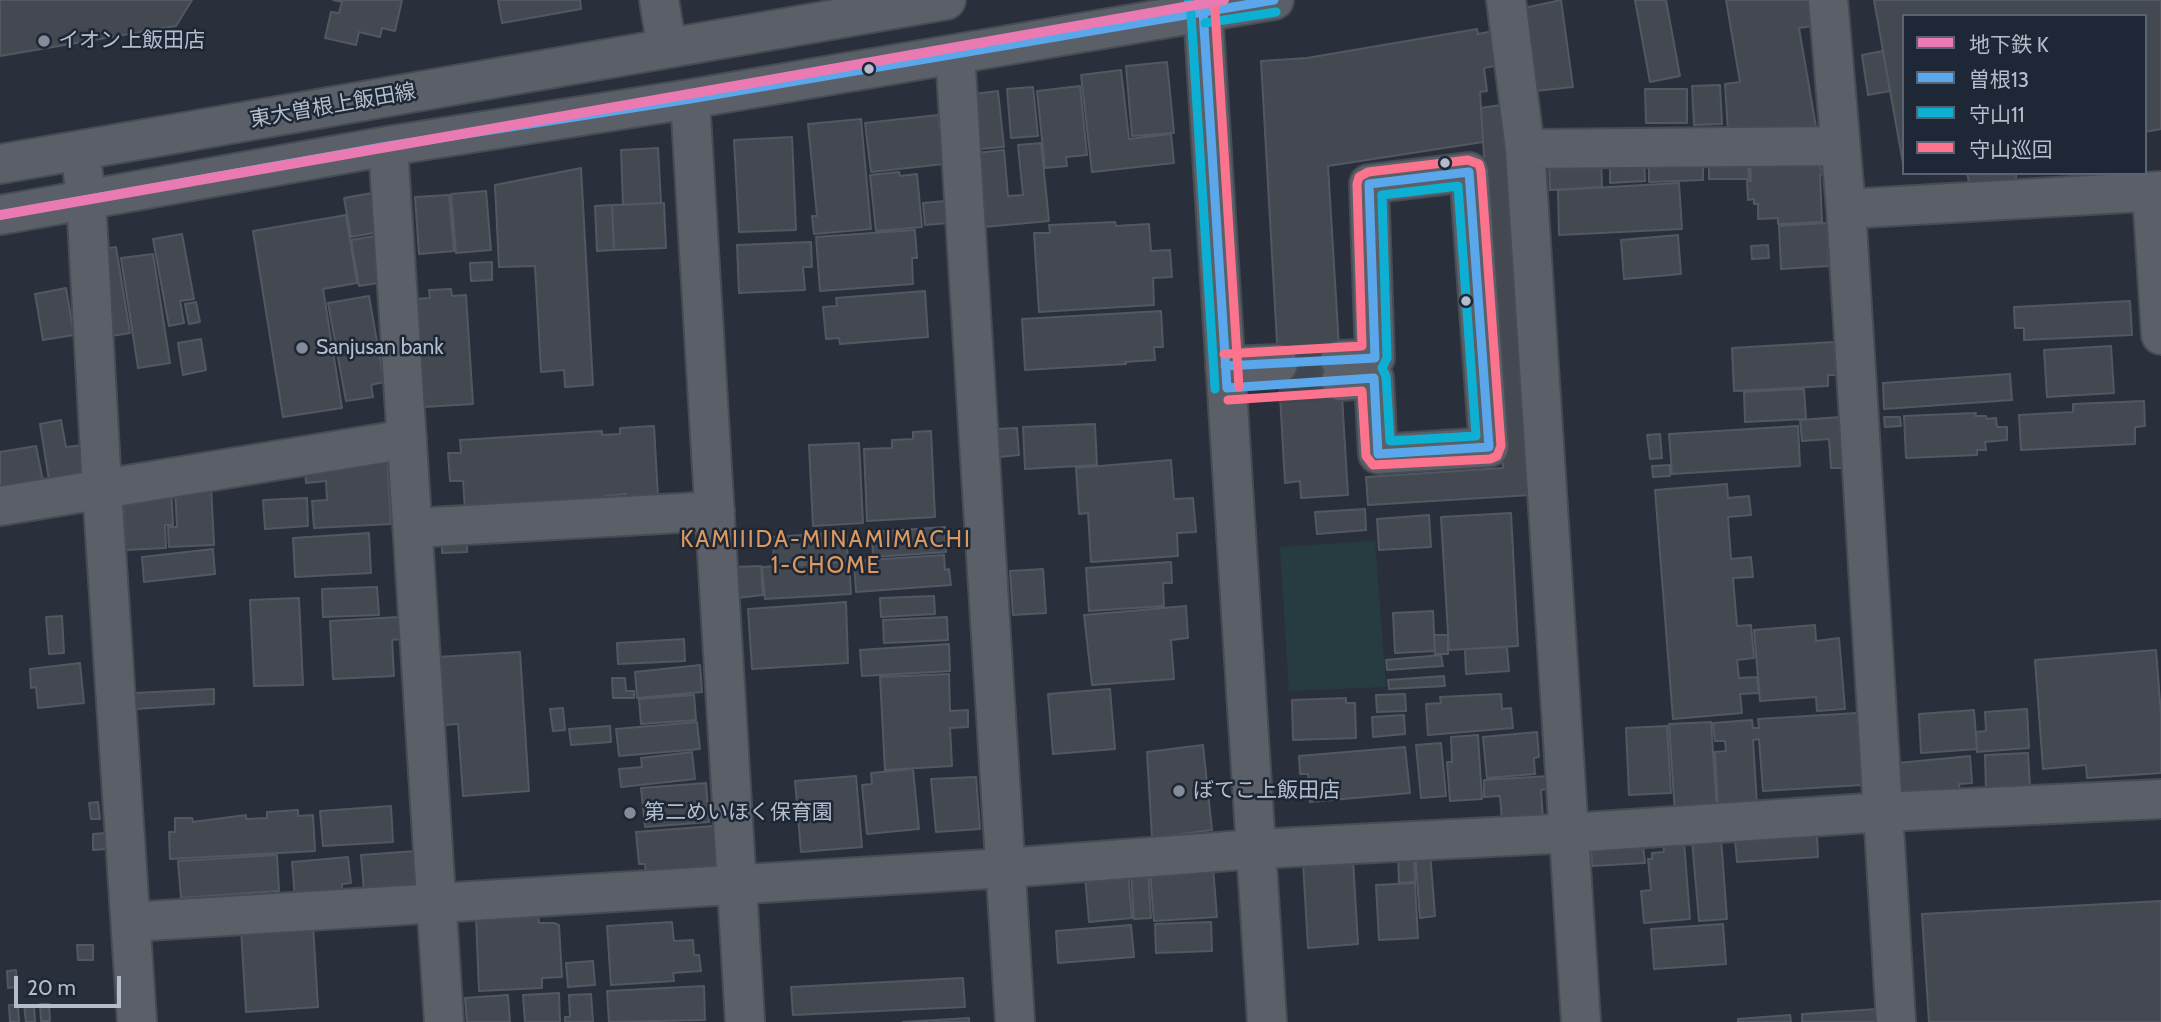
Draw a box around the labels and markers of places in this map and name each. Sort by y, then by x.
place label: イオン上飯田店 [58,28,205,54]
marker: イオン上飯田店 [36,33,52,49]
unlabelled marker [862,62,876,76]
unlabelled marker [1438,156,1452,170]
unlabelled marker [1459,294,1473,308]
place label: Sanjusan bank [316,335,444,361]
marker: Sanjusan bank [294,340,310,356]
place label: ぼてこ上飯田店 [1193,778,1340,804]
marker: ぼてこ上飯田店 [1171,783,1187,799]
place label: 第二めいほく保育園 [644,800,833,826]
marker: 第二めいほく保育園 [622,805,638,821]

